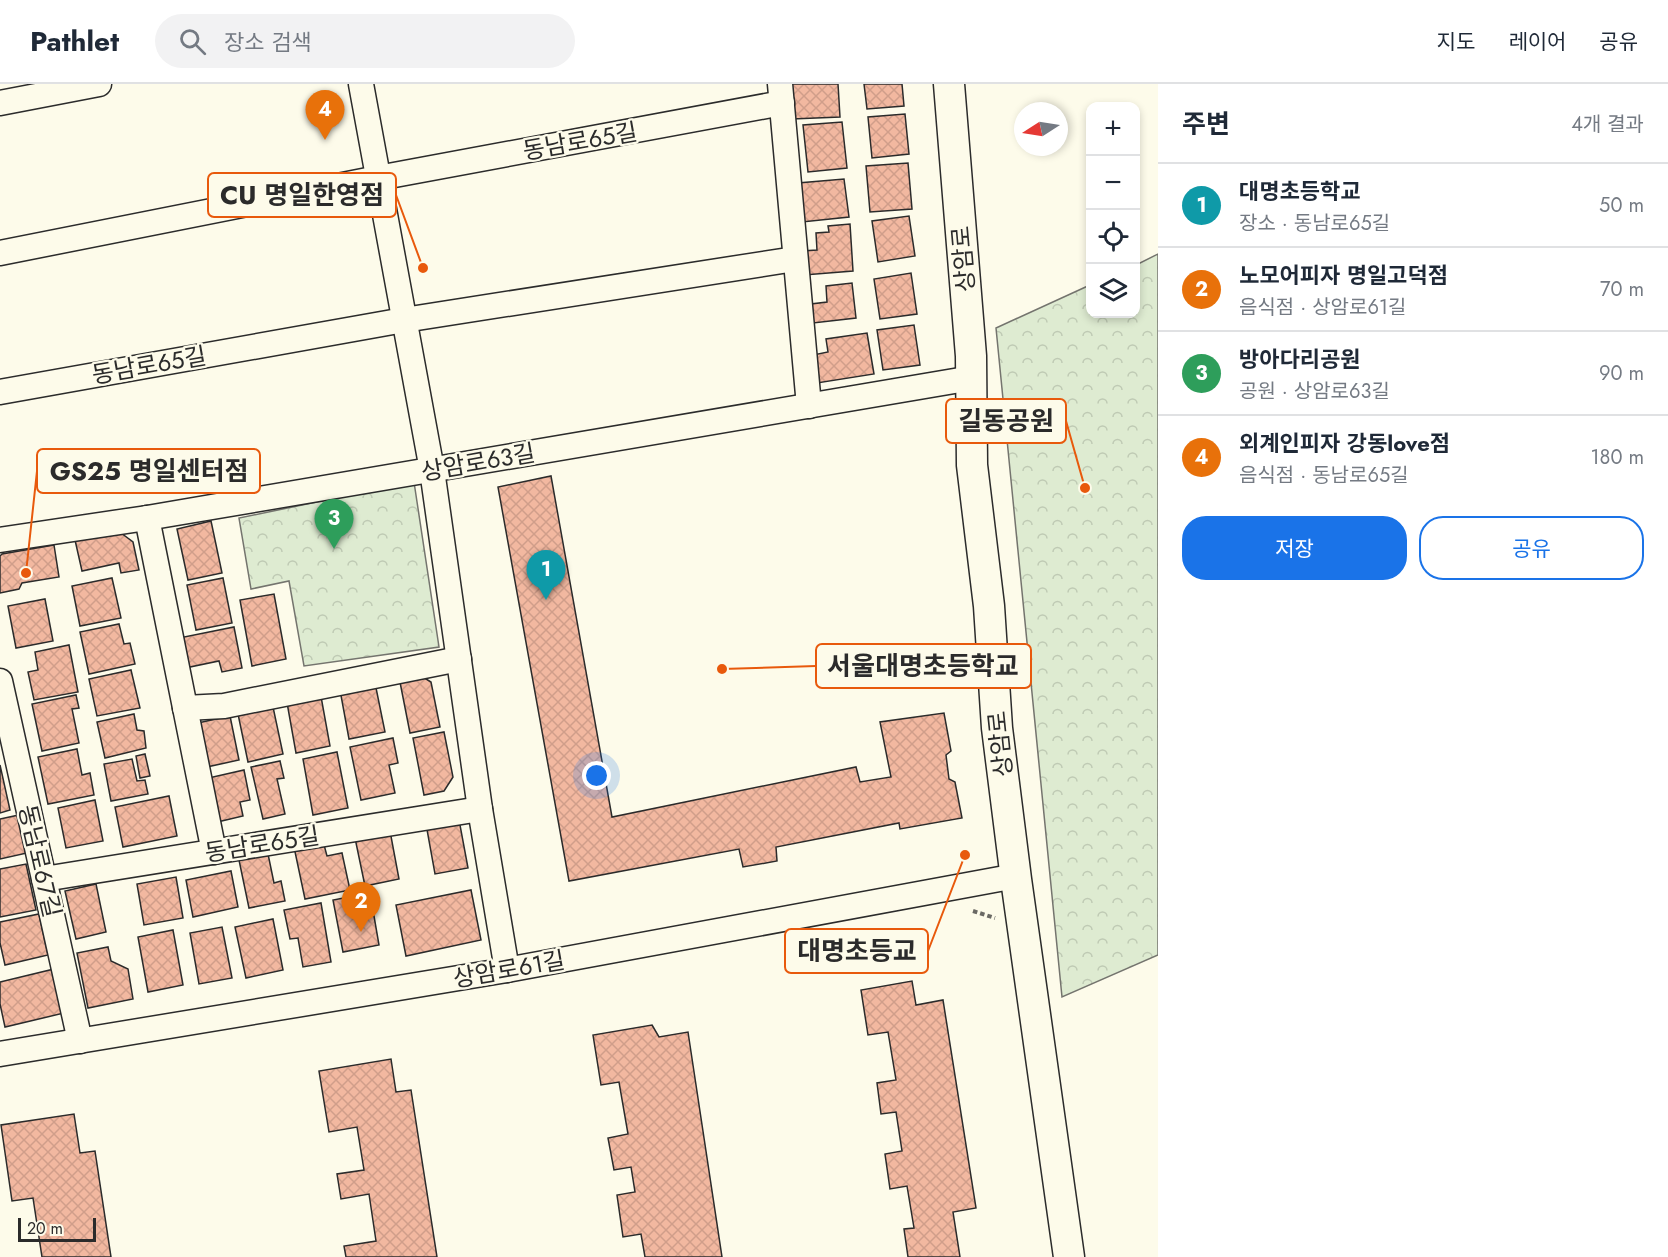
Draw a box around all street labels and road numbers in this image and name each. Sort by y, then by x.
street label: 동남로65길 [520,114,640,168]
street label: 상암로 [943,224,983,294]
street label: 동남로65길 [89,338,209,392]
street label: 상암로63길 [418,435,538,489]
street label: 상암로 [979,709,1021,779]
street label: 동남로67길 [10,801,70,921]
street label: 동남로65길 [202,818,322,870]
street label: 상암로61길 [450,942,568,996]

